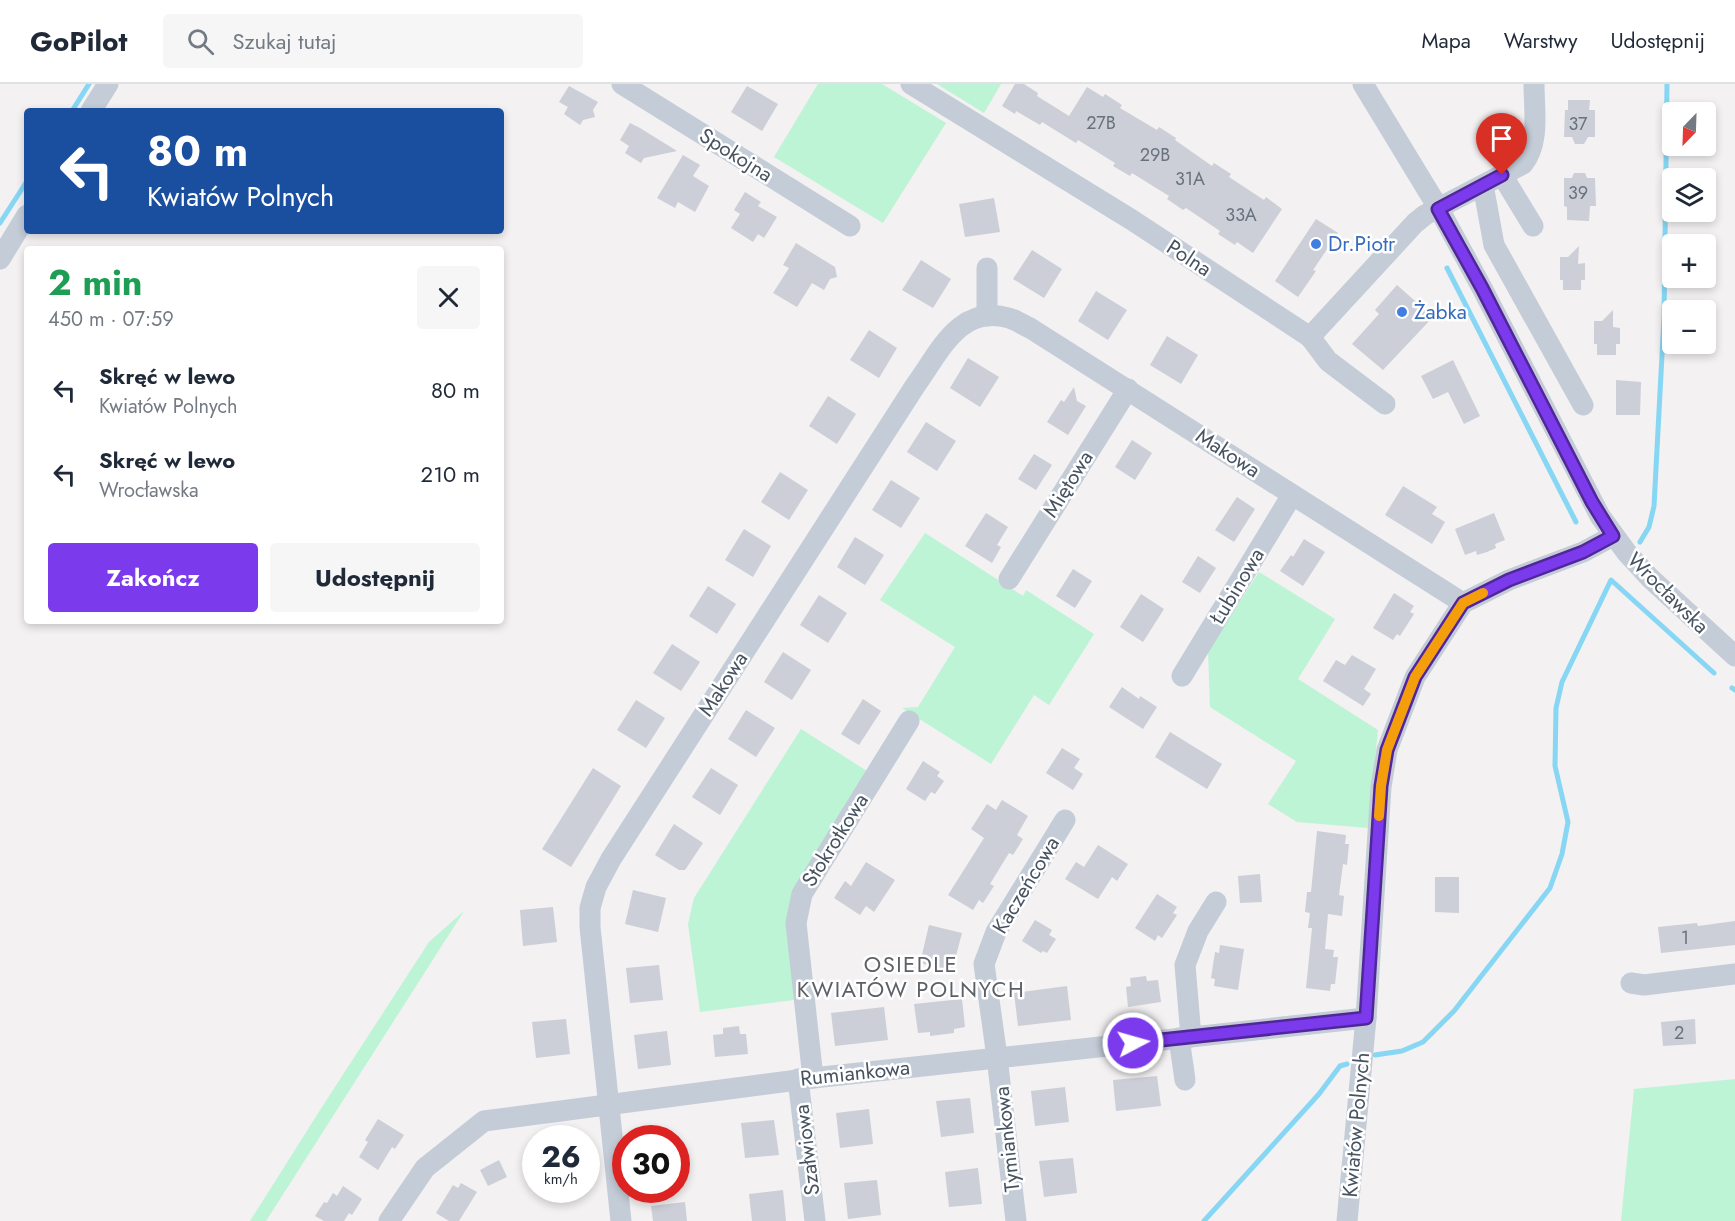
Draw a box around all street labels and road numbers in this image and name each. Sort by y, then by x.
street label: Spokojna [693,121,779,189]
street label: Polna [1161,232,1217,284]
street label: Makowa [1190,421,1266,485]
street label: Miętowa [1036,445,1100,523]
street label: Łubinowa [1202,542,1272,631]
street label: Wrocławska [1620,545,1716,641]
street label: Makowa [691,646,755,722]
street label: Stokrotkowa [794,787,876,893]
street label: Kaczeńcowa [985,831,1067,939]
street label: Kwiatów Polnych [1335,1051,1377,1199]
street label: Rumiankowa [799,1052,911,1094]
street label: Tymiankowa [987,1085,1027,1193]
street label: Szałwiowa [787,1103,827,1197]

